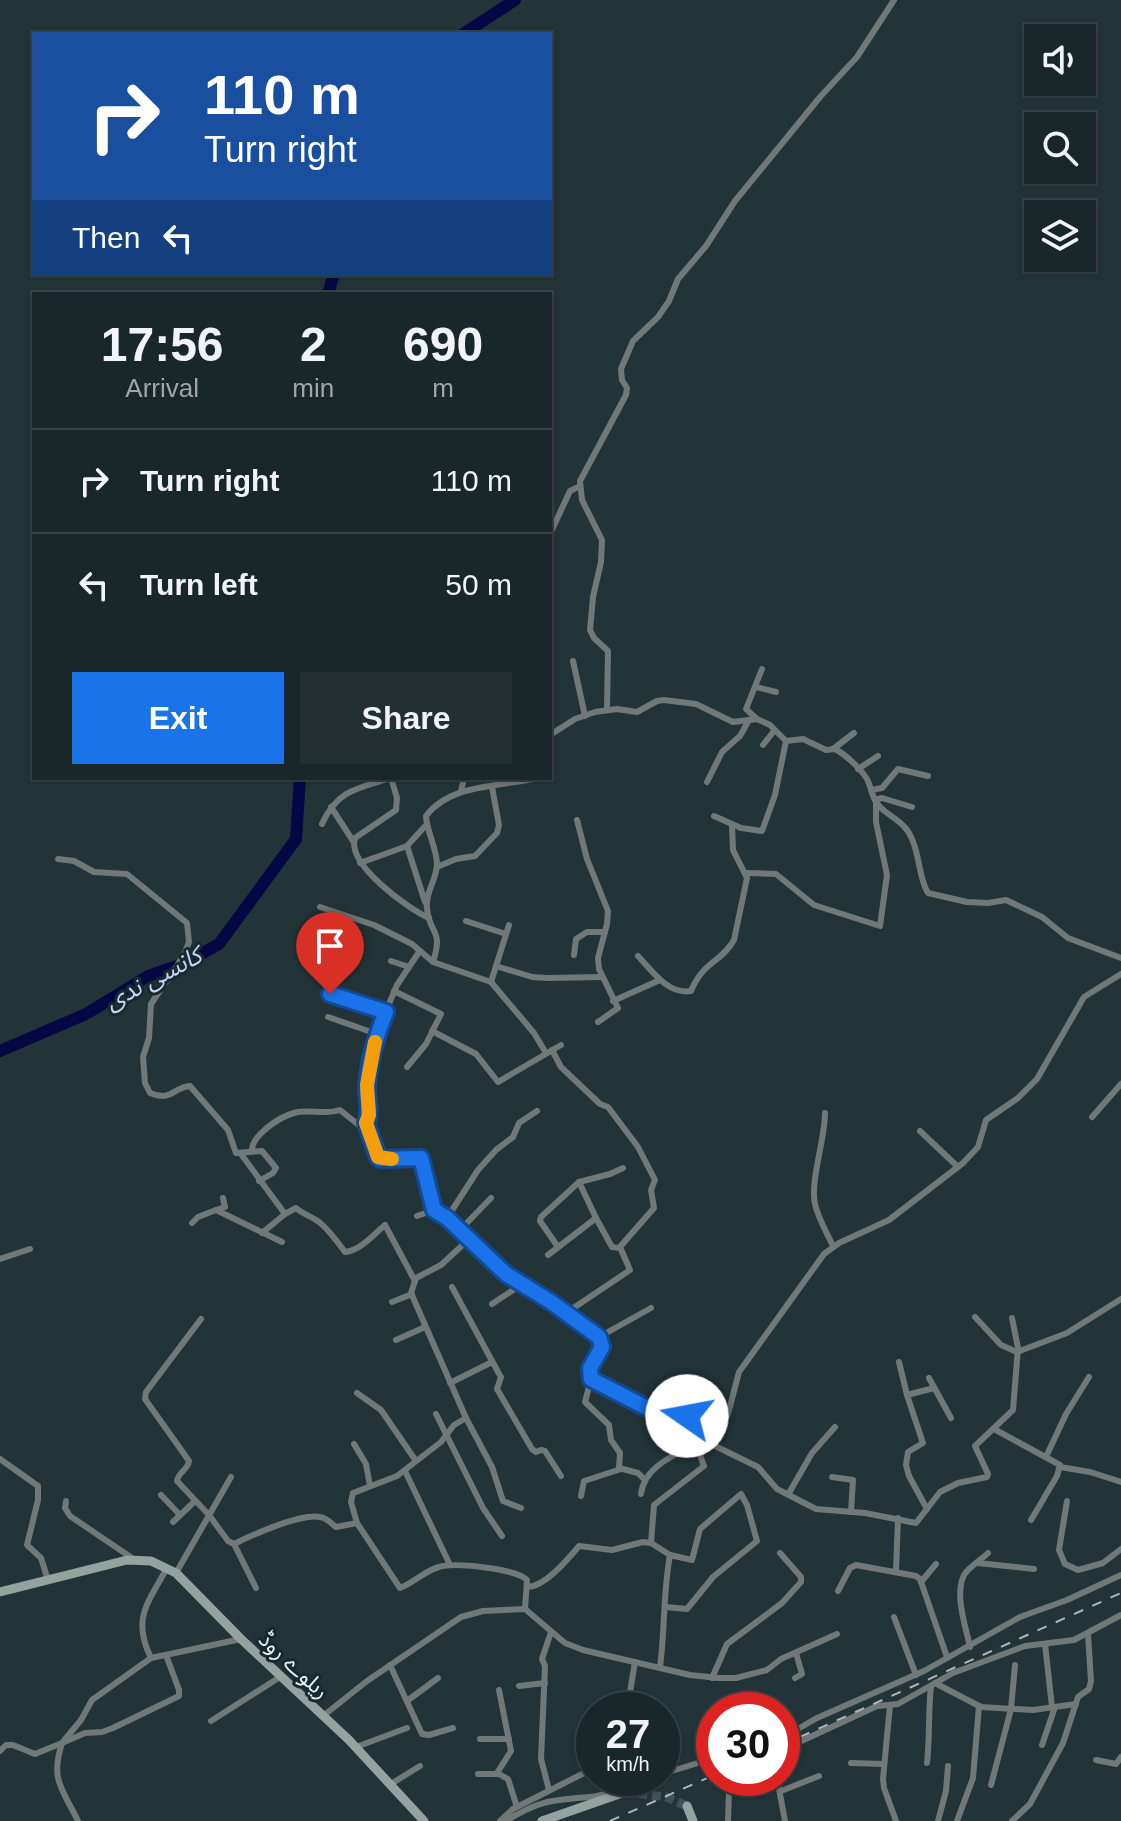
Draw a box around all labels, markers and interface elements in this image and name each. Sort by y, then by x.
map controls [1024,24,1096,272]
button: sound [1024,24,1096,96]
text: 110 m [204,63,360,126]
icon: right [72,64,176,168]
button: search [1024,112,1096,184]
text: Turn right [204,129,357,170]
button: layers [1024,200,1096,272]
icon: left [156,216,200,260]
text: Then [72,221,140,254]
text: 17:56 [101,318,224,371]
text: 2 [300,318,327,371]
text: 690 [403,318,483,371]
text: Arrival [125,373,199,403]
text: min [292,373,334,403]
text: m [432,373,454,403]
icon: right [72,459,116,503]
text: Turn right [140,464,279,497]
text: 110 m [431,464,512,497]
icon: left [72,563,116,607]
text: Turn left [140,568,258,601]
text: 50 m [445,568,512,601]
button: Exit [72,672,284,764]
button: Share [300,672,512,764]
pin [296,912,364,994]
icon: arrive [308,924,352,968]
water label: کانسی ندی [100,939,210,1016]
position arrow [645,1374,729,1458]
street label: ریلوے روڈ [253,1626,334,1704]
speed limit sign: 30 [696,1692,800,1796]
text: 27 [606,1712,650,1756]
text: km/h [606,1753,650,1775]

